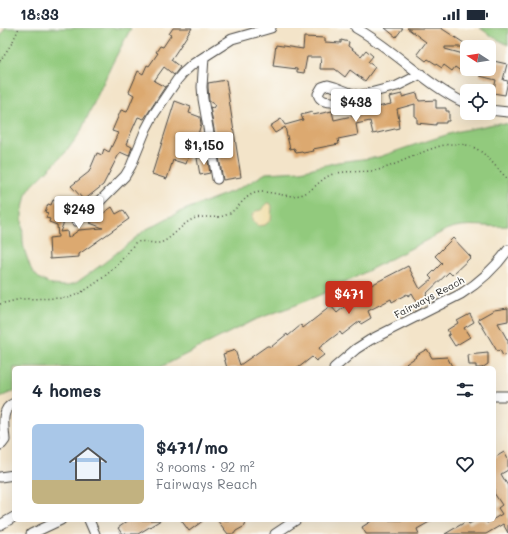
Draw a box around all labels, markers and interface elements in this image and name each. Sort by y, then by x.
text: 18:33 [20,4,59,24]
north arrow [460,40,496,76]
map controls [460,40,496,120]
button: locate [460,84,496,120]
pin: $438 [332,89,380,123]
text: $438 [340,93,372,110]
pin: $1,150 [171,132,237,166]
text: $1,150 [184,136,224,153]
pin: $249 [55,196,103,230]
text: $249 [63,200,95,217]
street label: Fairways Reach [391,272,467,321]
pin: $471 [325,281,373,315]
text: $471 [334,285,364,302]
text: 4 homes [32,379,101,401]
icon: filters [454,379,476,401]
text: $471/mo [156,436,228,458]
icon: home [64,440,112,488]
icon: heart [454,453,476,475]
text: 3 rooms · 92 m² [156,458,255,475]
text: Fairways Reach [156,475,257,492]

